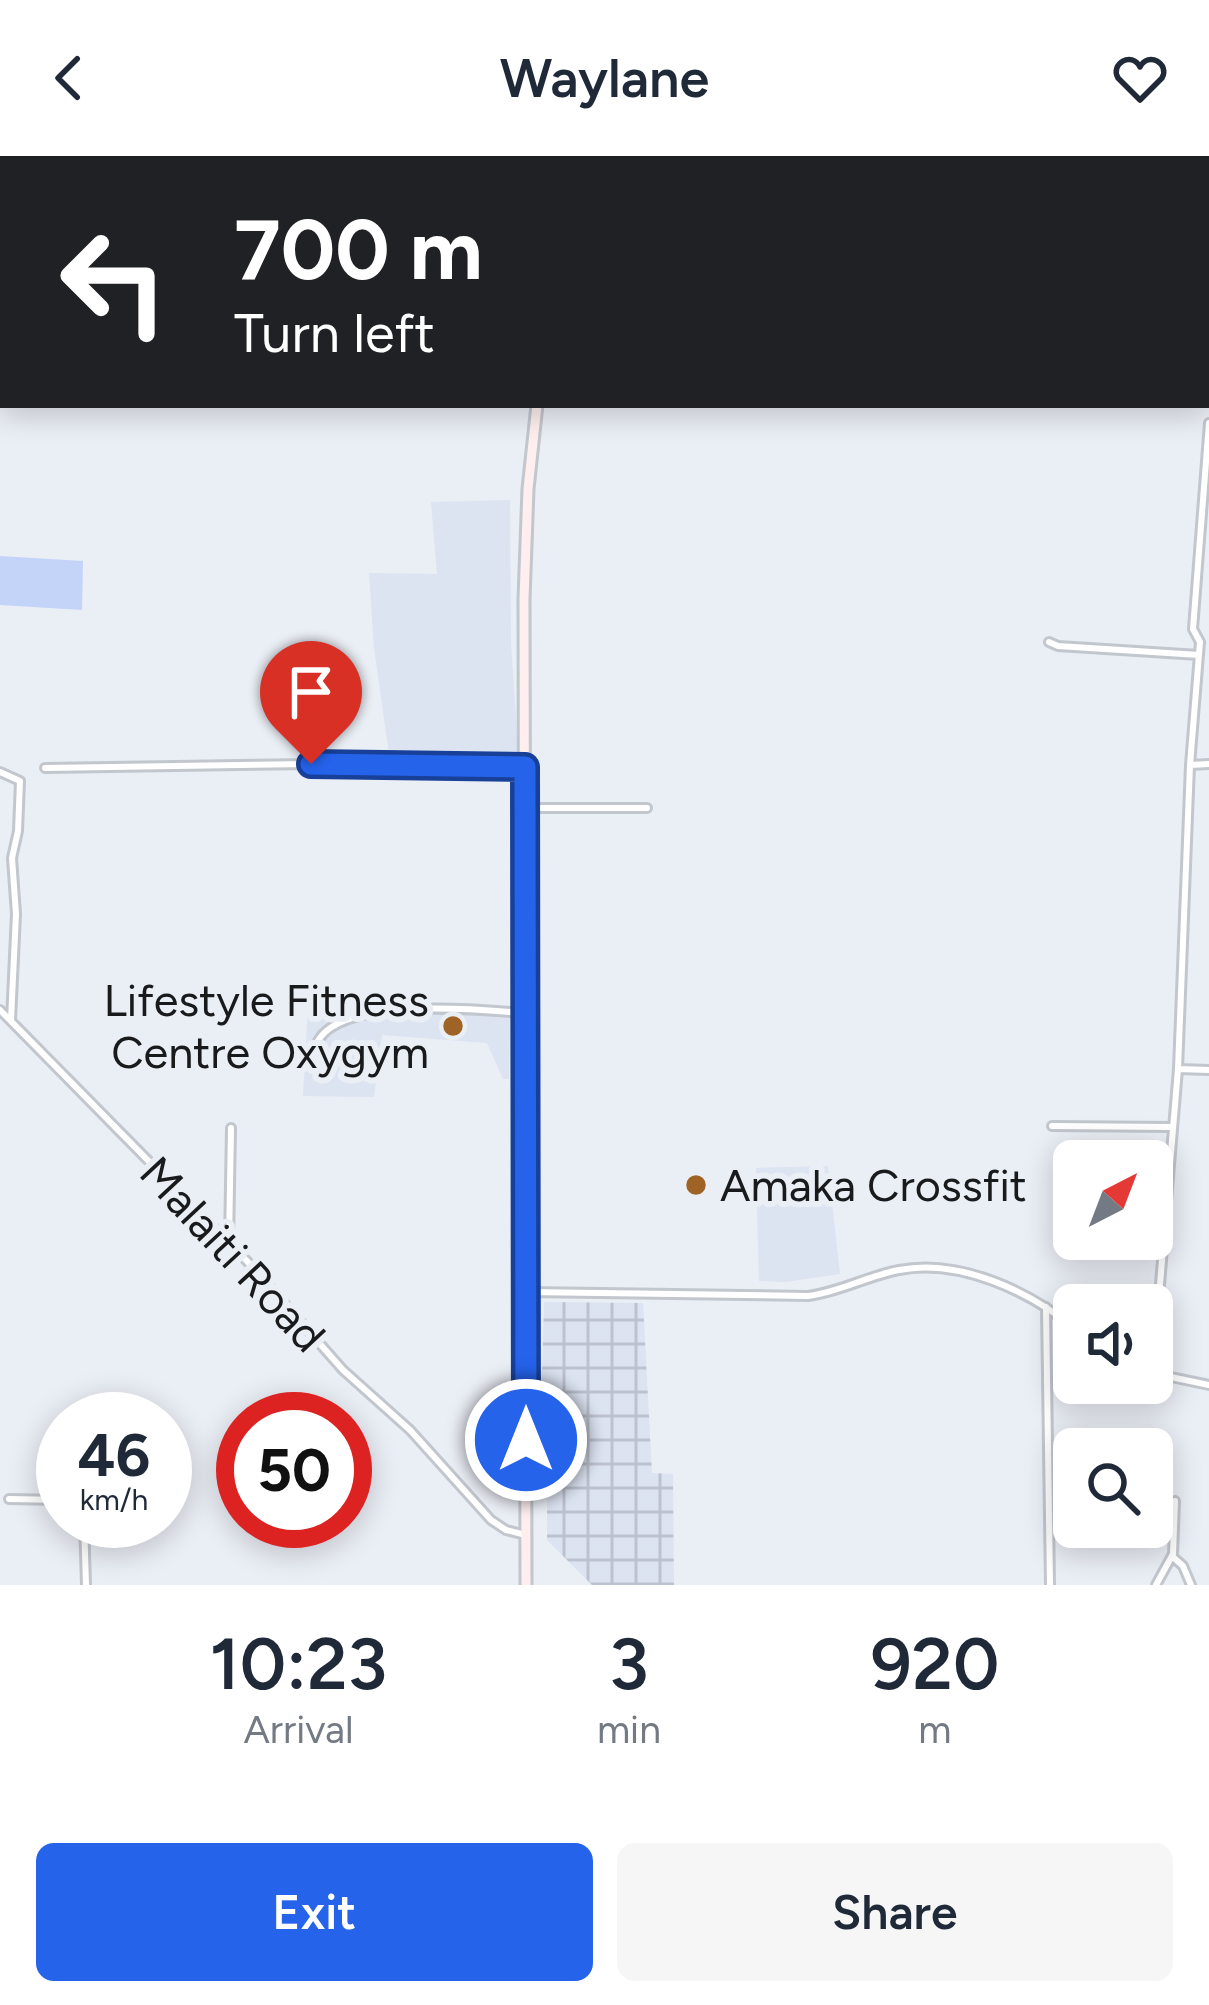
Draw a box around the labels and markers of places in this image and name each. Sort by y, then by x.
pin [260,641,362,764]
place label: Lifestyle Fitness Centre Oxygym [103,973,429,1079]
marker: Lifestyle Fitness Centre Oxygym [440,1013,466,1039]
place label: Amaka Crossfit [720,1158,1027,1212]
marker: Amaka Crossfit [683,1172,709,1198]

